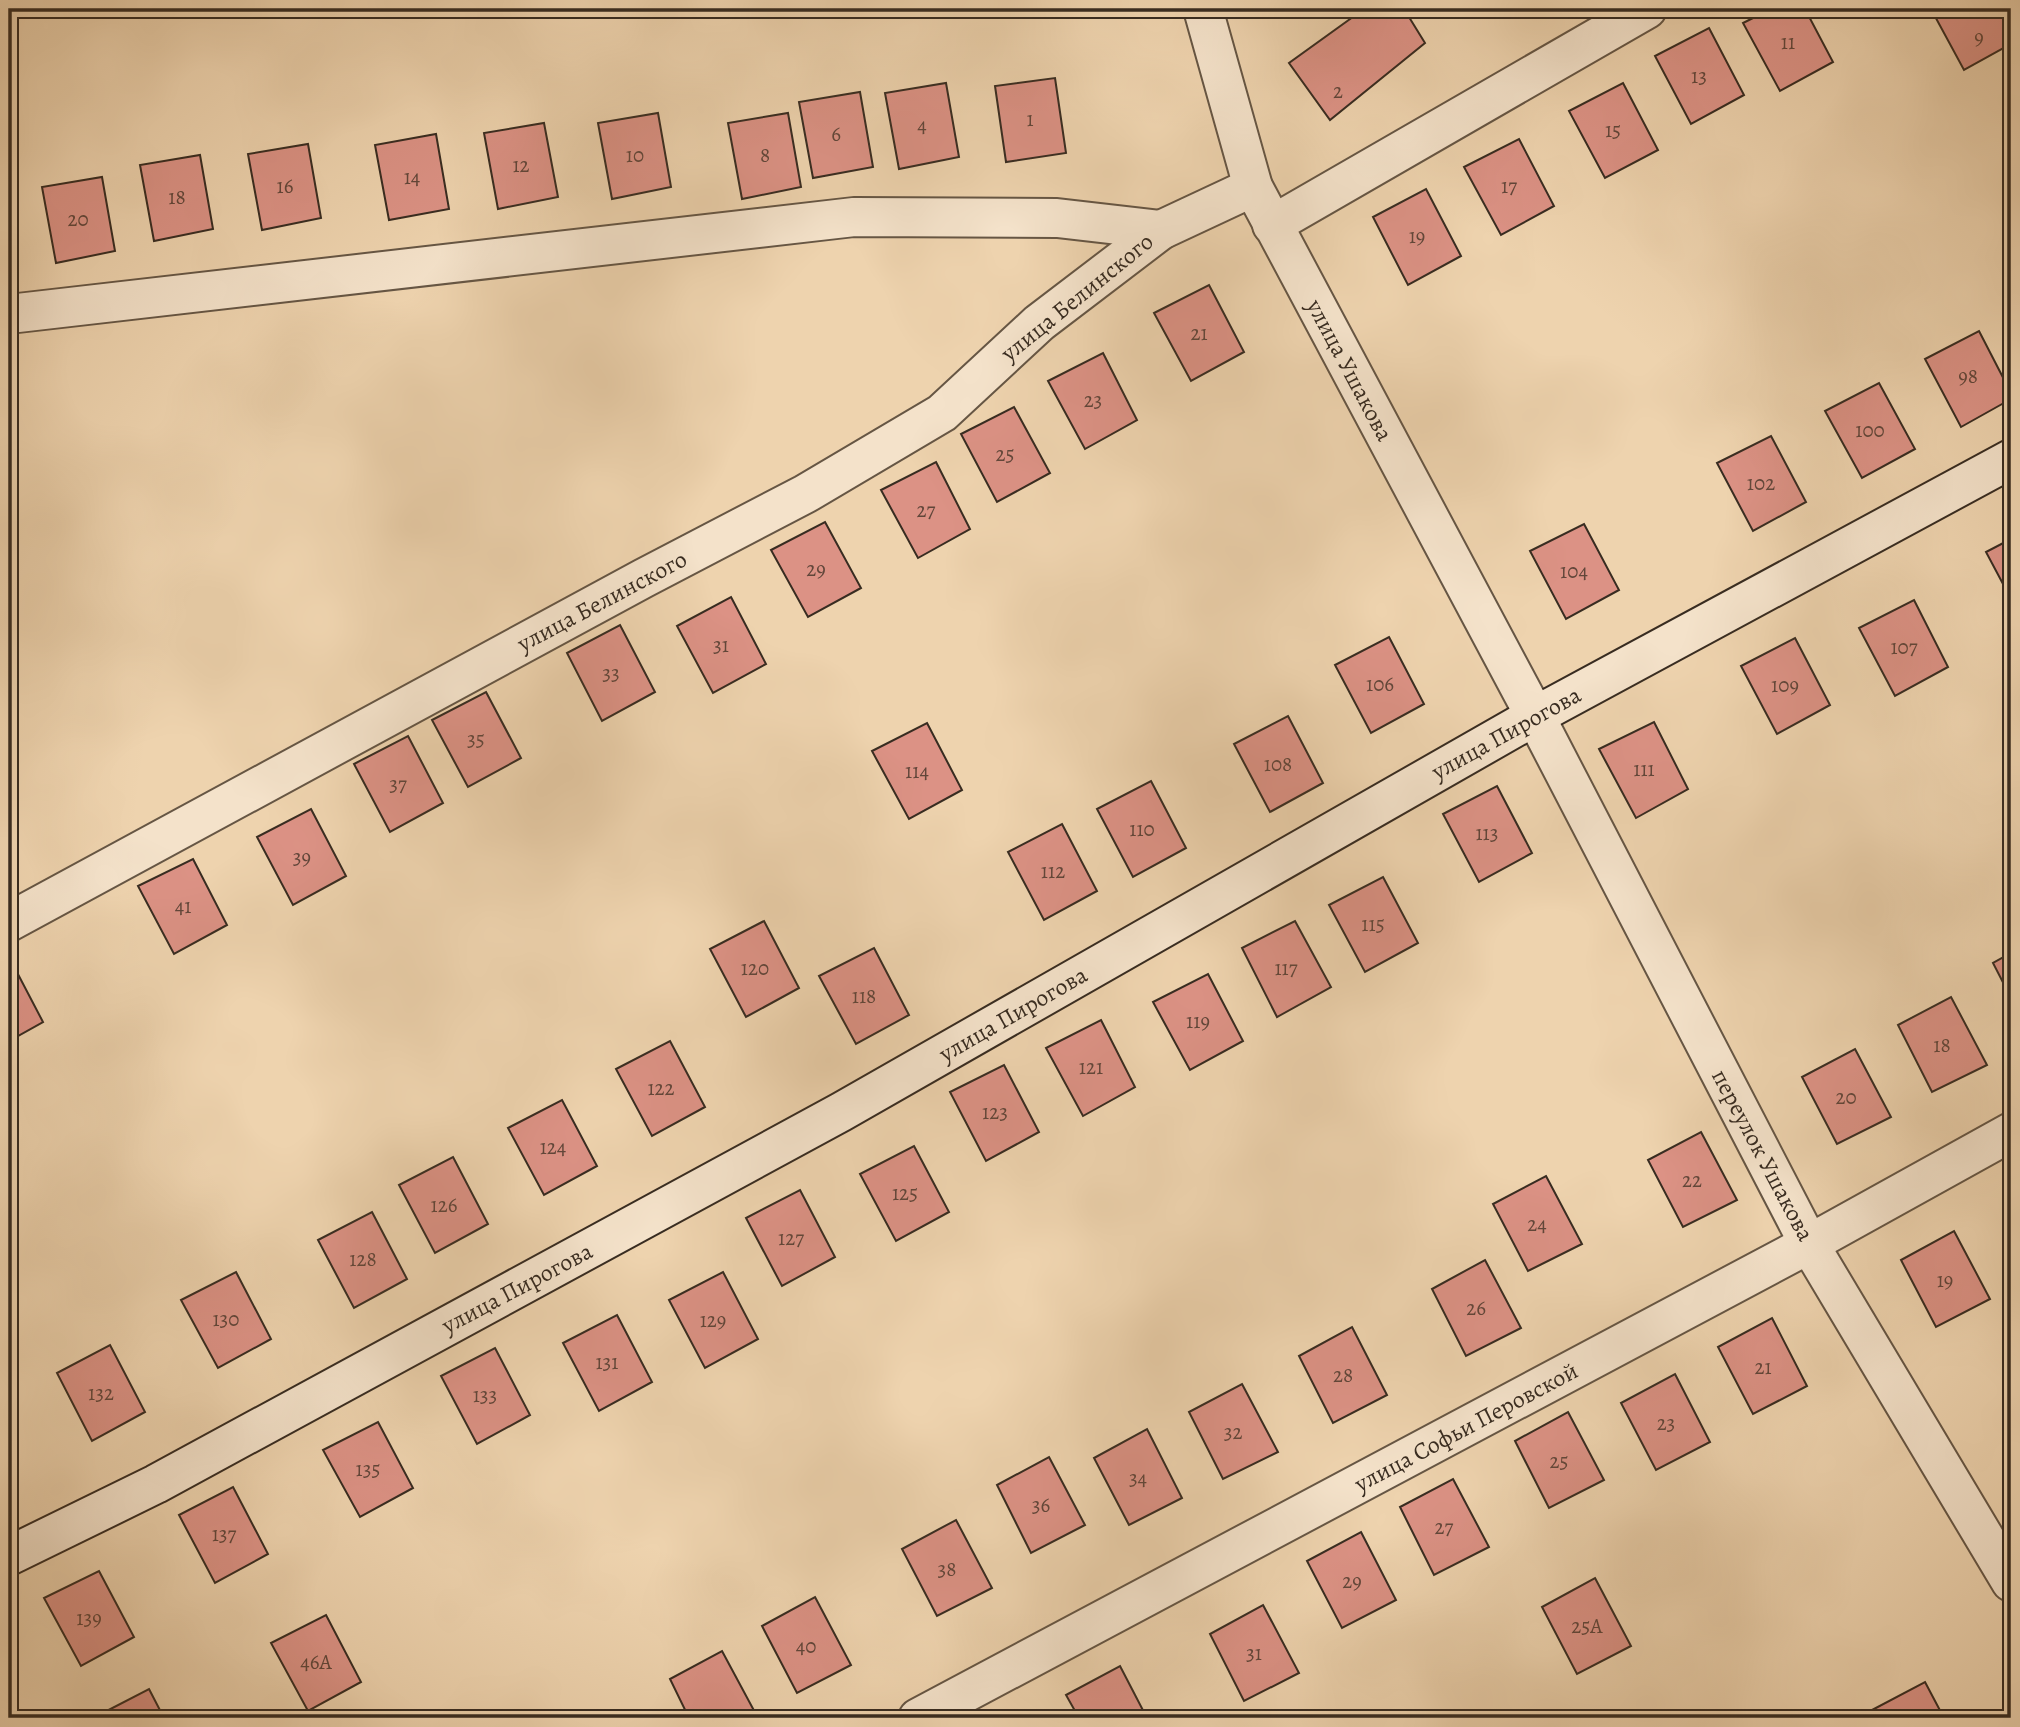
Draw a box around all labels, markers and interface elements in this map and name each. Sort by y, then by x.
house number: 9 [1974,23,1984,51]
house number: 11 [1781,28,1795,56]
house number: 13 [1691,62,1707,90]
house number: 2 [1333,77,1343,105]
house number: 1 [1026,105,1034,133]
house number: 4 [917,111,927,139]
house number: 15 [1605,116,1621,144]
house number: 6 [831,120,841,148]
house number: 10 [626,141,644,169]
house number: 8 [760,141,770,169]
house number: 12 [512,151,530,179]
house number: 14 [404,163,420,191]
house number: 16 [277,172,294,200]
house number: 17 [1501,172,1517,200]
house number: 18 [168,183,186,211]
house number: 20 [67,205,89,233]
house number: 19 [1409,222,1425,250]
street label: улица Белинского [993,225,1160,369]
street label: улица Ушакова [1299,293,1401,446]
house number: 21 [1190,319,1208,347]
house number: 98 [1958,362,1978,390]
house number: 23 [1084,386,1102,414]
house number: 100 [1855,416,1885,444]
house number: 25 [995,440,1015,468]
house number: 102 [1747,469,1775,497]
house number: 27 [917,496,936,524]
street label: улица Белинского [511,543,692,660]
house number: 29 [806,555,826,583]
house number: 104 [1560,557,1588,585]
house number: 31 [713,631,729,659]
house number: 107 [1890,633,1918,661]
house number: 33 [602,659,620,687]
house number: 106 [1366,670,1394,698]
house number: 109 [1771,671,1799,699]
street label: улица Пирогова [1425,679,1586,788]
house number: 35 [467,725,485,753]
house number: 108 [1264,750,1292,778]
house number: 111 [1633,755,1655,783]
house number: 114 [905,757,929,785]
house number: 37 [389,770,407,798]
house number: 110 [1129,815,1155,843]
house number: 113 [1475,819,1499,847]
house number: 39 [293,843,311,871]
house number: 112 [1041,857,1065,885]
house number: 41 [175,892,191,920]
house number: 115 [1361,910,1385,938]
house number: 120 [741,954,769,982]
house number: 117 [1274,954,1298,982]
street label: улица Пирогова [932,959,1093,1070]
house number: 118 [852,982,876,1010]
house number: 119 [1186,1007,1210,1035]
house number: 18 [1933,1031,1951,1059]
house number: 121 [1079,1053,1103,1081]
street label: переулок Ушакова [1704,1063,1822,1247]
house number: 122 [647,1074,675,1102]
house number: 20 [1835,1083,1857,1111]
house number: 123 [982,1098,1008,1126]
house number: 124 [540,1133,566,1161]
house number: 22 [1682,1166,1702,1194]
house number: 125 [892,1179,918,1207]
house number: 126 [431,1191,458,1219]
house number: 24 [1527,1210,1547,1238]
house number: 127 [778,1224,804,1252]
street label: улица Пирогова [435,1235,598,1342]
house number: 128 [349,1245,377,1273]
house number: 19 [1937,1266,1953,1294]
house number: 26 [1466,1294,1486,1322]
house number: 130 [212,1305,240,1333]
house number: 129 [700,1306,726,1334]
house number: 131 [595,1348,619,1376]
house number: 21 [1754,1353,1772,1381]
street label: улица Софьи Перовской [1348,1354,1583,1500]
house number: 28 [1333,1361,1353,1389]
house number: 132 [88,1379,114,1407]
house number: 133 [473,1381,497,1409]
house number: 23 [1657,1409,1675,1437]
house number: 32 [1224,1418,1242,1446]
house number: 25 [1549,1447,1569,1475]
house number: 135 [356,1455,380,1483]
house number: 34 [1129,1464,1147,1492]
house number: 36 [1032,1491,1051,1519]
house number: 27 [1435,1513,1454,1541]
house number: 137 [212,1520,237,1548]
house number: 38 [938,1555,956,1583]
house number: 29 [1342,1567,1362,1595]
house number: 139 [76,1604,102,1632]
house number: 25А [1571,1612,1603,1640]
house number: 40 [796,1632,816,1660]
house number: 31 [1246,1639,1262,1667]
house number: 46А [300,1648,332,1676]

